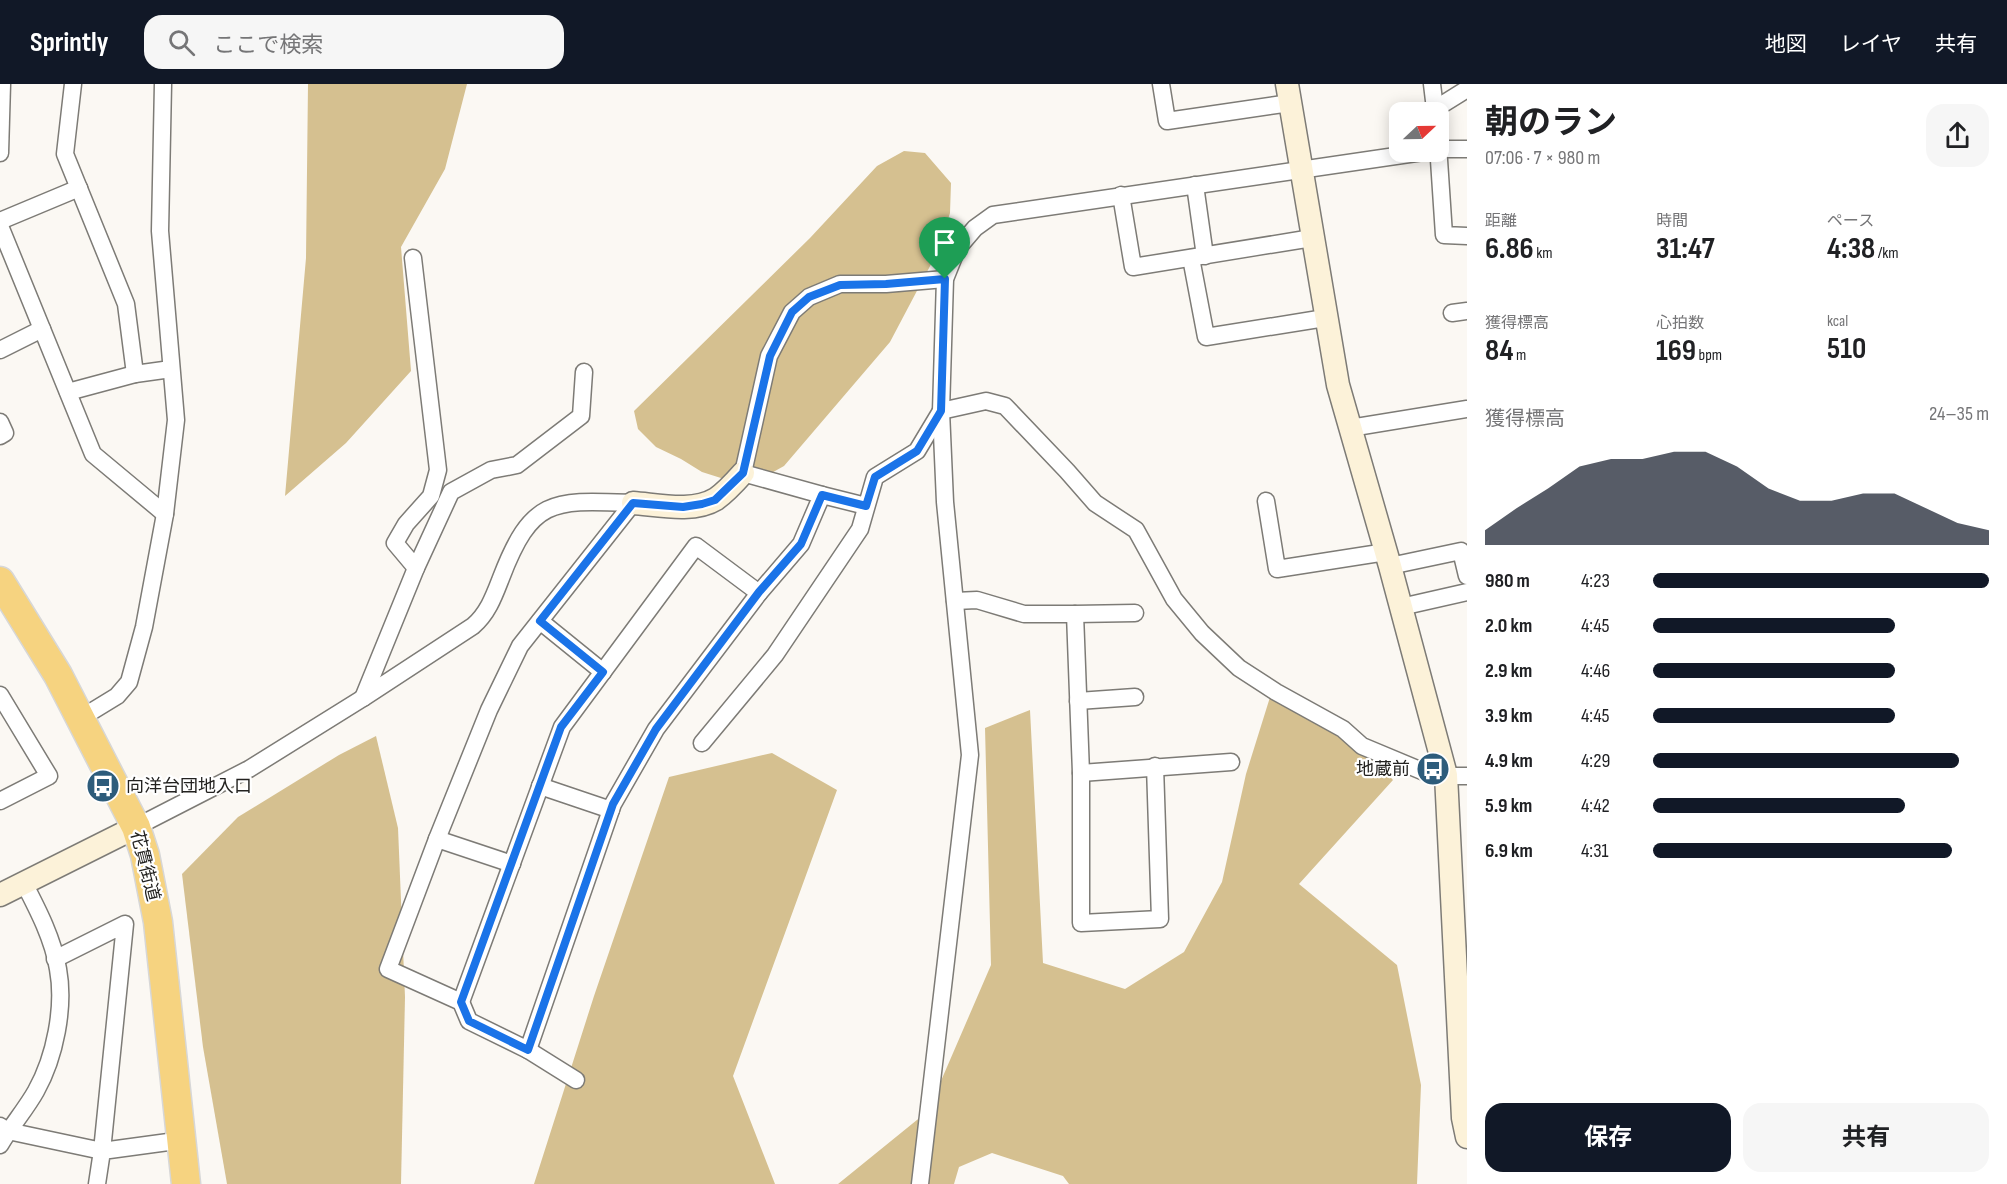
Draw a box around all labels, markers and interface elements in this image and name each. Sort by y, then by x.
search box [144,15,564,69]
text: Sprintly [30,26,108,59]
icon: search [165,26,198,59]
text: ここで検索 [213,32,323,59]
text: 地図 [1765,32,1807,57]
text: レイヤ [1840,32,1902,57]
text: 共有 [1935,32,1977,57]
north arrow [1389,102,1449,162]
map controls [1389,102,1449,162]
text: 朝のラン [1485,103,1617,143]
button: share [1926,104,1989,167]
text: 07:06 · 7 × 980 m [1485,146,1600,170]
text: 距離 [1485,212,1517,231]
text: 時間 [1656,212,1688,231]
text: ペース [1827,212,1874,231]
pin [919,217,970,279]
icon: arrive [928,226,961,259]
text: 6.86 [1485,231,1534,267]
text: 31:47 [1656,231,1715,267]
text: 4:38 [1827,231,1875,267]
text: km [1534,244,1553,263]
text: /km [1875,244,1899,263]
text: kcal [1827,312,1848,331]
text: 獲得標高 [1485,314,1549,333]
text: 心拍数 [1656,314,1704,333]
text: 510 [1827,331,1866,367]
text: 84 [1485,333,1513,369]
text: 169 [1656,333,1696,369]
text: m [1513,346,1526,365]
text: bpm [1696,346,1722,365]
text: 24–35 m [1929,402,1989,426]
text: 獲得標高 [1485,407,1565,431]
text: 980 m [1485,569,1530,593]
text: 4:23 [1581,569,1610,593]
text: 2.0 km [1485,614,1532,638]
text: 4:45 [1581,614,1610,638]
text: 2.9 km [1485,659,1532,683]
text: 4:46 [1581,659,1610,683]
text: 3.9 km [1485,704,1533,728]
text: 4:45 [1581,704,1610,728]
text: 4.9 km [1485,749,1533,773]
text: 4:29 [1581,749,1610,773]
bus stop icon: 地蔵前 [1415,751,1451,787]
place label: 地蔵前 [1356,759,1410,780]
bus stop icon: 向洋台団地入口 [85,768,121,804]
place label: 向洋台団地入口 [126,776,252,797]
text: 5.9 km [1485,794,1532,818]
text: 4:42 [1581,794,1610,818]
street label: 花貫街道 [126,829,164,903]
text: 6.9 km [1485,839,1533,863]
text: 4:31 [1581,839,1609,863]
button: 保存 [1485,1103,1731,1172]
button: 共有 [1743,1103,1989,1172]

